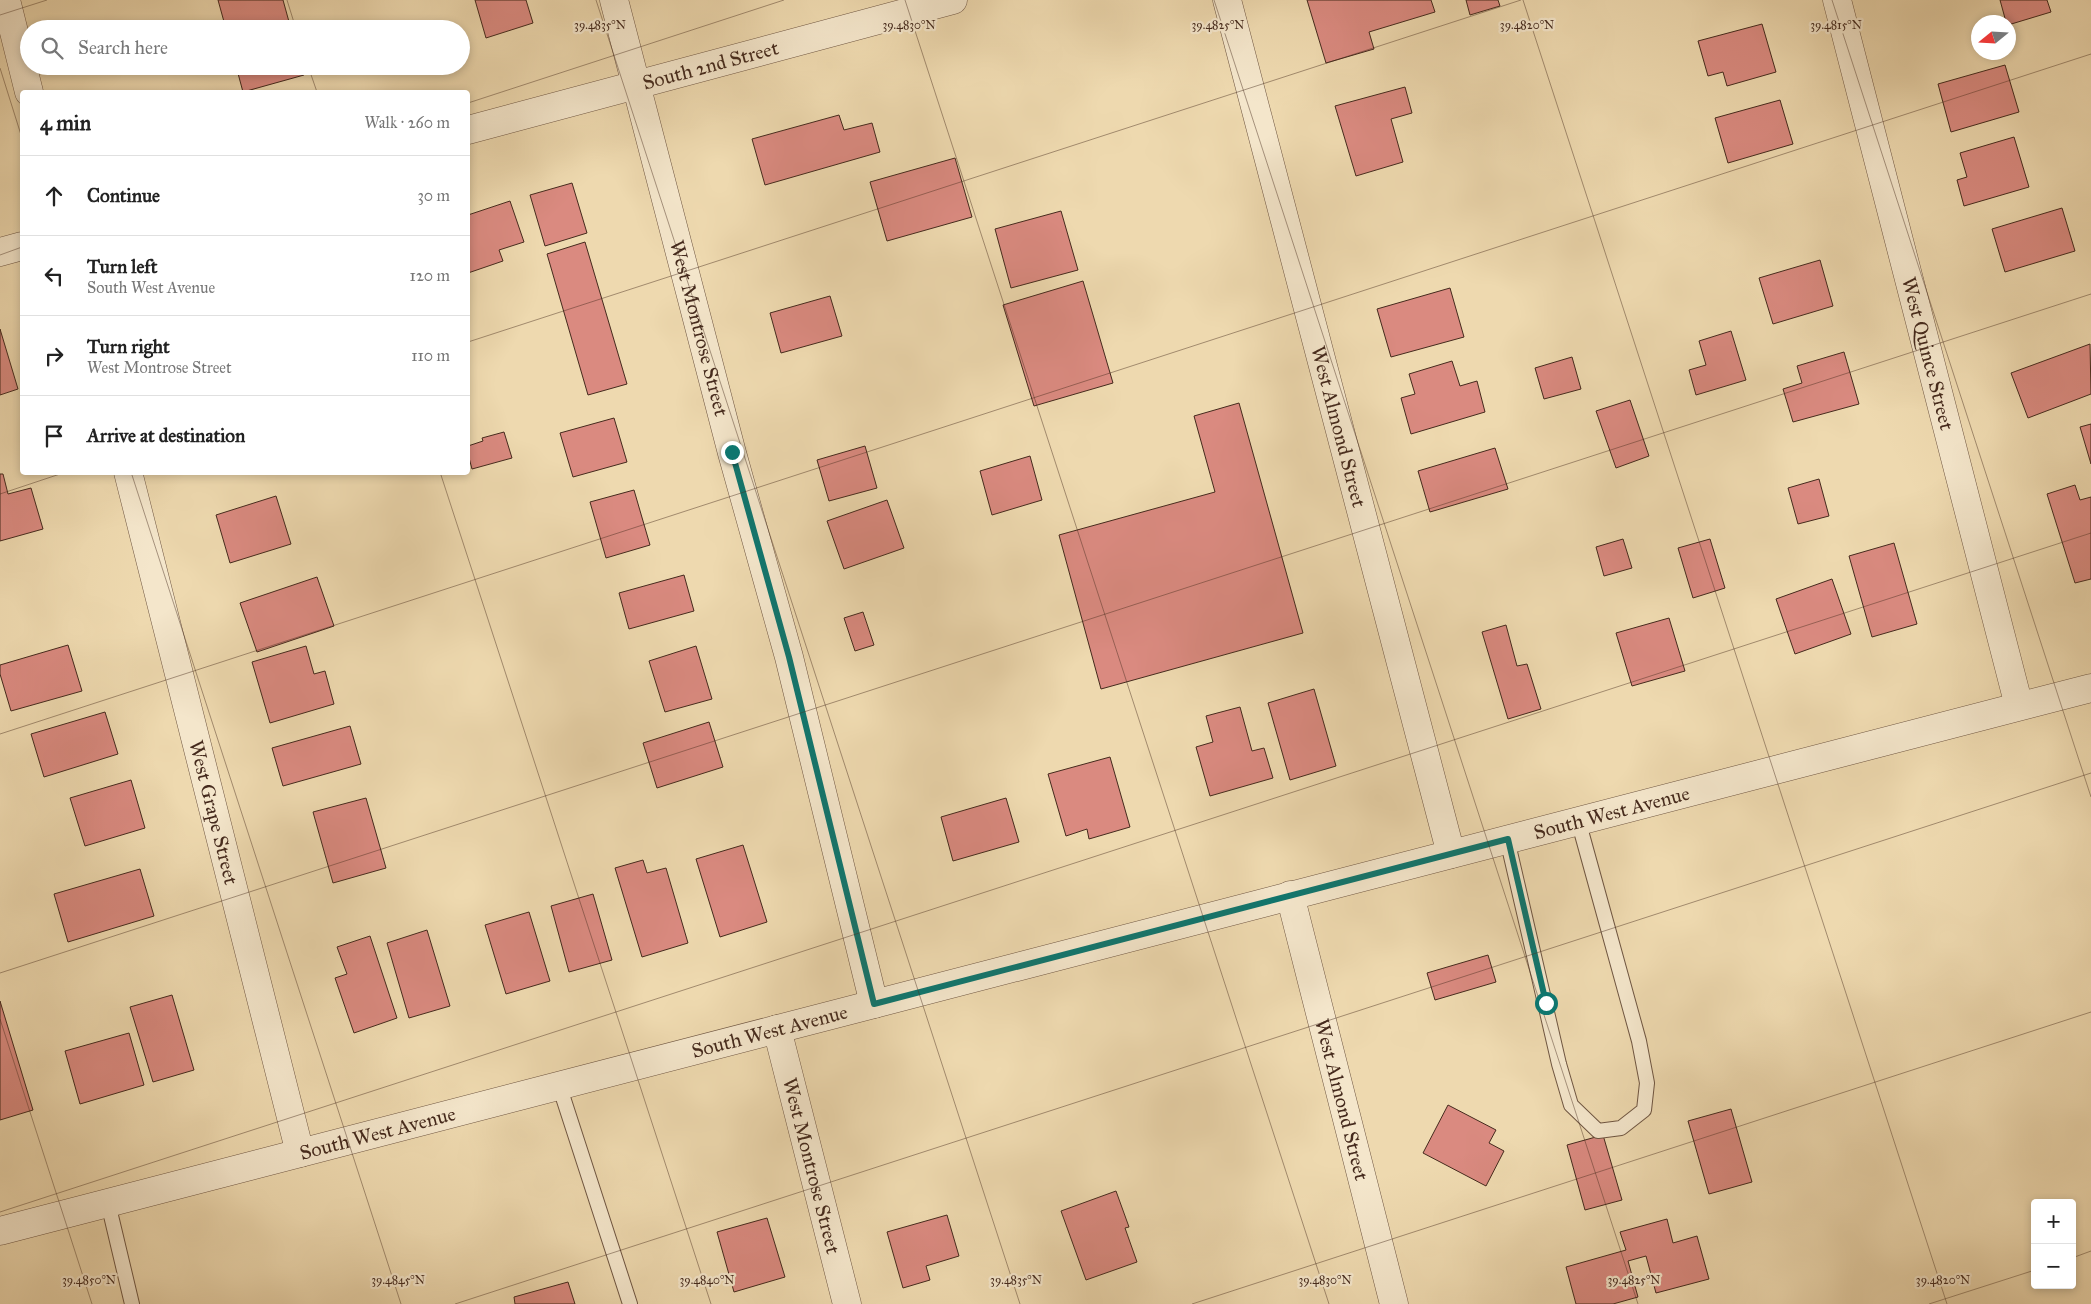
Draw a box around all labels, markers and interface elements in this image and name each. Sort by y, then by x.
north arrow [1971,15,2016,60]
text: 39.4835°N [574,18,626,32]
text: 39.4830°N [882,18,936,32]
text: 39.4825°N [1192,18,1244,32]
text: 39.4820°N [1500,18,1554,32]
text: 39.4815°N [1810,18,1862,32]
search box [20,20,470,75]
icon: search [38,34,66,62]
street label: South 2nd Street [640,35,781,95]
text: Search here [78,36,168,59]
text: 4 min [40,110,91,136]
text: Walk · 260 m [364,113,450,132]
icon: ahead [40,182,68,210]
text: Continue [87,184,160,207]
text: 30 m [417,186,450,205]
street label: West Montrose Street [665,237,734,419]
text: Turn left [87,255,157,278]
icon: left [40,262,68,290]
text: 120 m [410,266,450,285]
street label: West Quince Street [1897,274,1959,433]
text: South West Avenue [87,278,215,297]
text: Turn right [87,335,170,358]
icon: right [40,342,68,370]
street label: West Almond Street [1306,343,1372,510]
text: 110 m [411,346,450,365]
text: West Montrose Street [87,358,232,377]
icon: arrive [40,422,68,450]
text: Arrive at destination [87,424,245,447]
route end [721,441,744,464]
street label: West Grape Street [184,738,244,887]
street label: South West Avenue [1531,781,1692,844]
route start [1535,992,1558,1015]
street label: South West Avenue [689,999,850,1063]
street label: West Almond Street [1310,1016,1374,1183]
street label: West Montrose Street [778,1075,846,1256]
street label: South West Avenue [297,1101,458,1165]
map controls [2031,1199,2076,1289]
button: + [2031,1199,2076,1244]
button: − [2031,1244,2076,1289]
text: 39.4850°N [62,1273,116,1287]
text: 39.4845°N [371,1273,425,1287]
text: 39.4840°N [679,1273,735,1287]
text: 39.4835°N [990,1273,1042,1287]
text: 39.4830°N [1298,1273,1352,1287]
text: 39.4825°N [1608,1273,1660,1287]
text: 39.4820°N [1916,1273,1970,1287]

